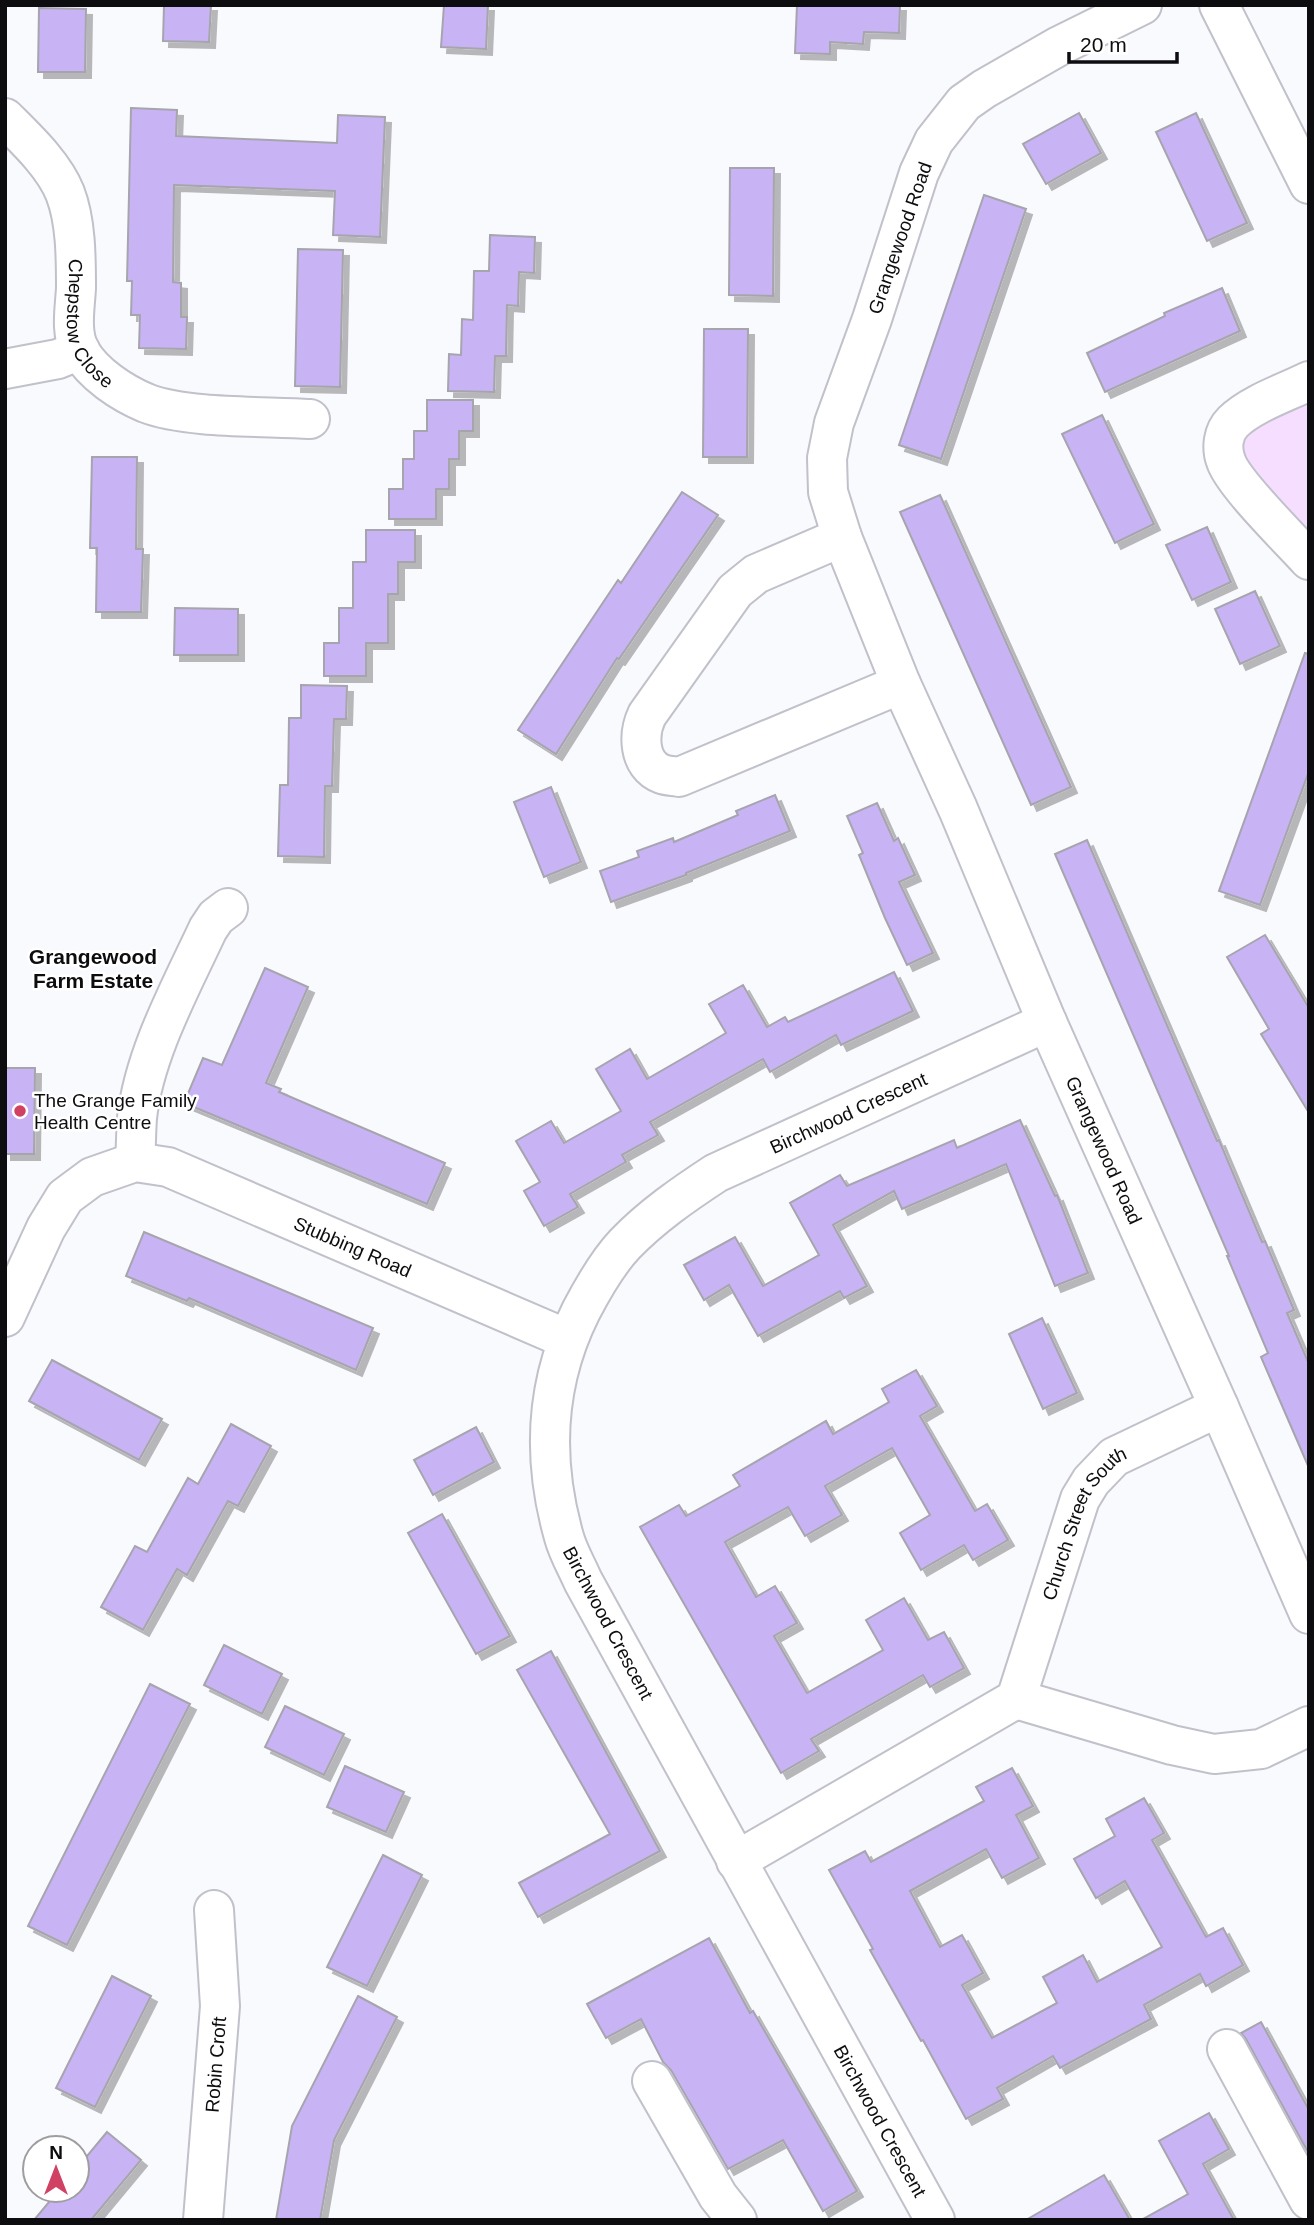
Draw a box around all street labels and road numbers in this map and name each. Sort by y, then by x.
street label: Grangewood Road [864,159,936,317]
street label: Chepstow Close [63,259,118,392]
street label: Birchwood Crescent [766,1068,931,1158]
street label: Grangewood Road [1062,1073,1146,1227]
street label: Stubbing Road [291,1212,415,1281]
street label: Church Street South [1038,1442,1130,1603]
street label: Birchwood Crescent [559,1543,658,1704]
street label: Robin Croft [201,2015,230,2113]
street label: Birchwood Crescent [830,2042,931,2201]

